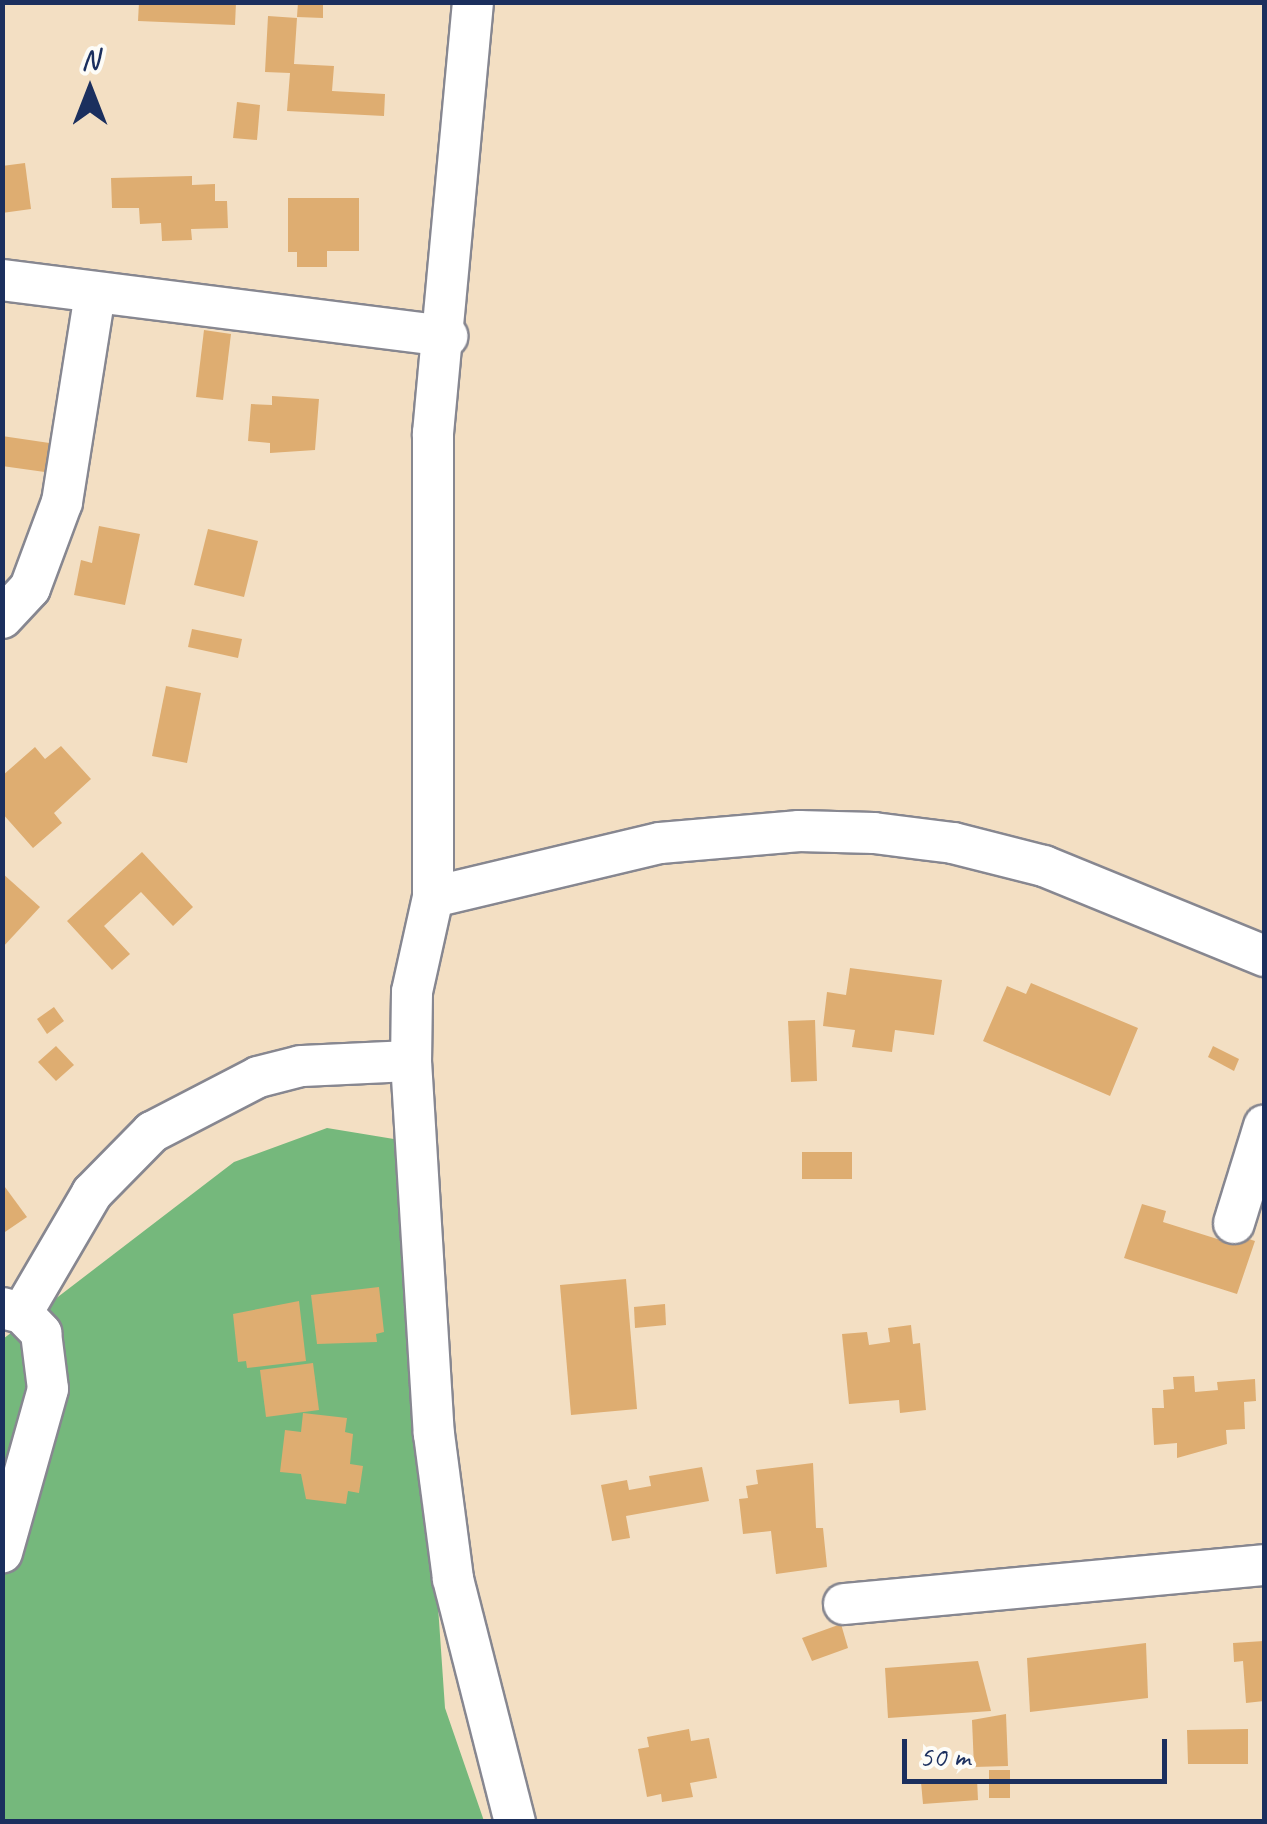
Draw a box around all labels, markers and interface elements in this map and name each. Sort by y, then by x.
north arrow [40,40,140,140]
text: N [81,42,99,77]
scale bar [907,1719,1172,1781]
text: 50 m [919,1737,970,1775]

